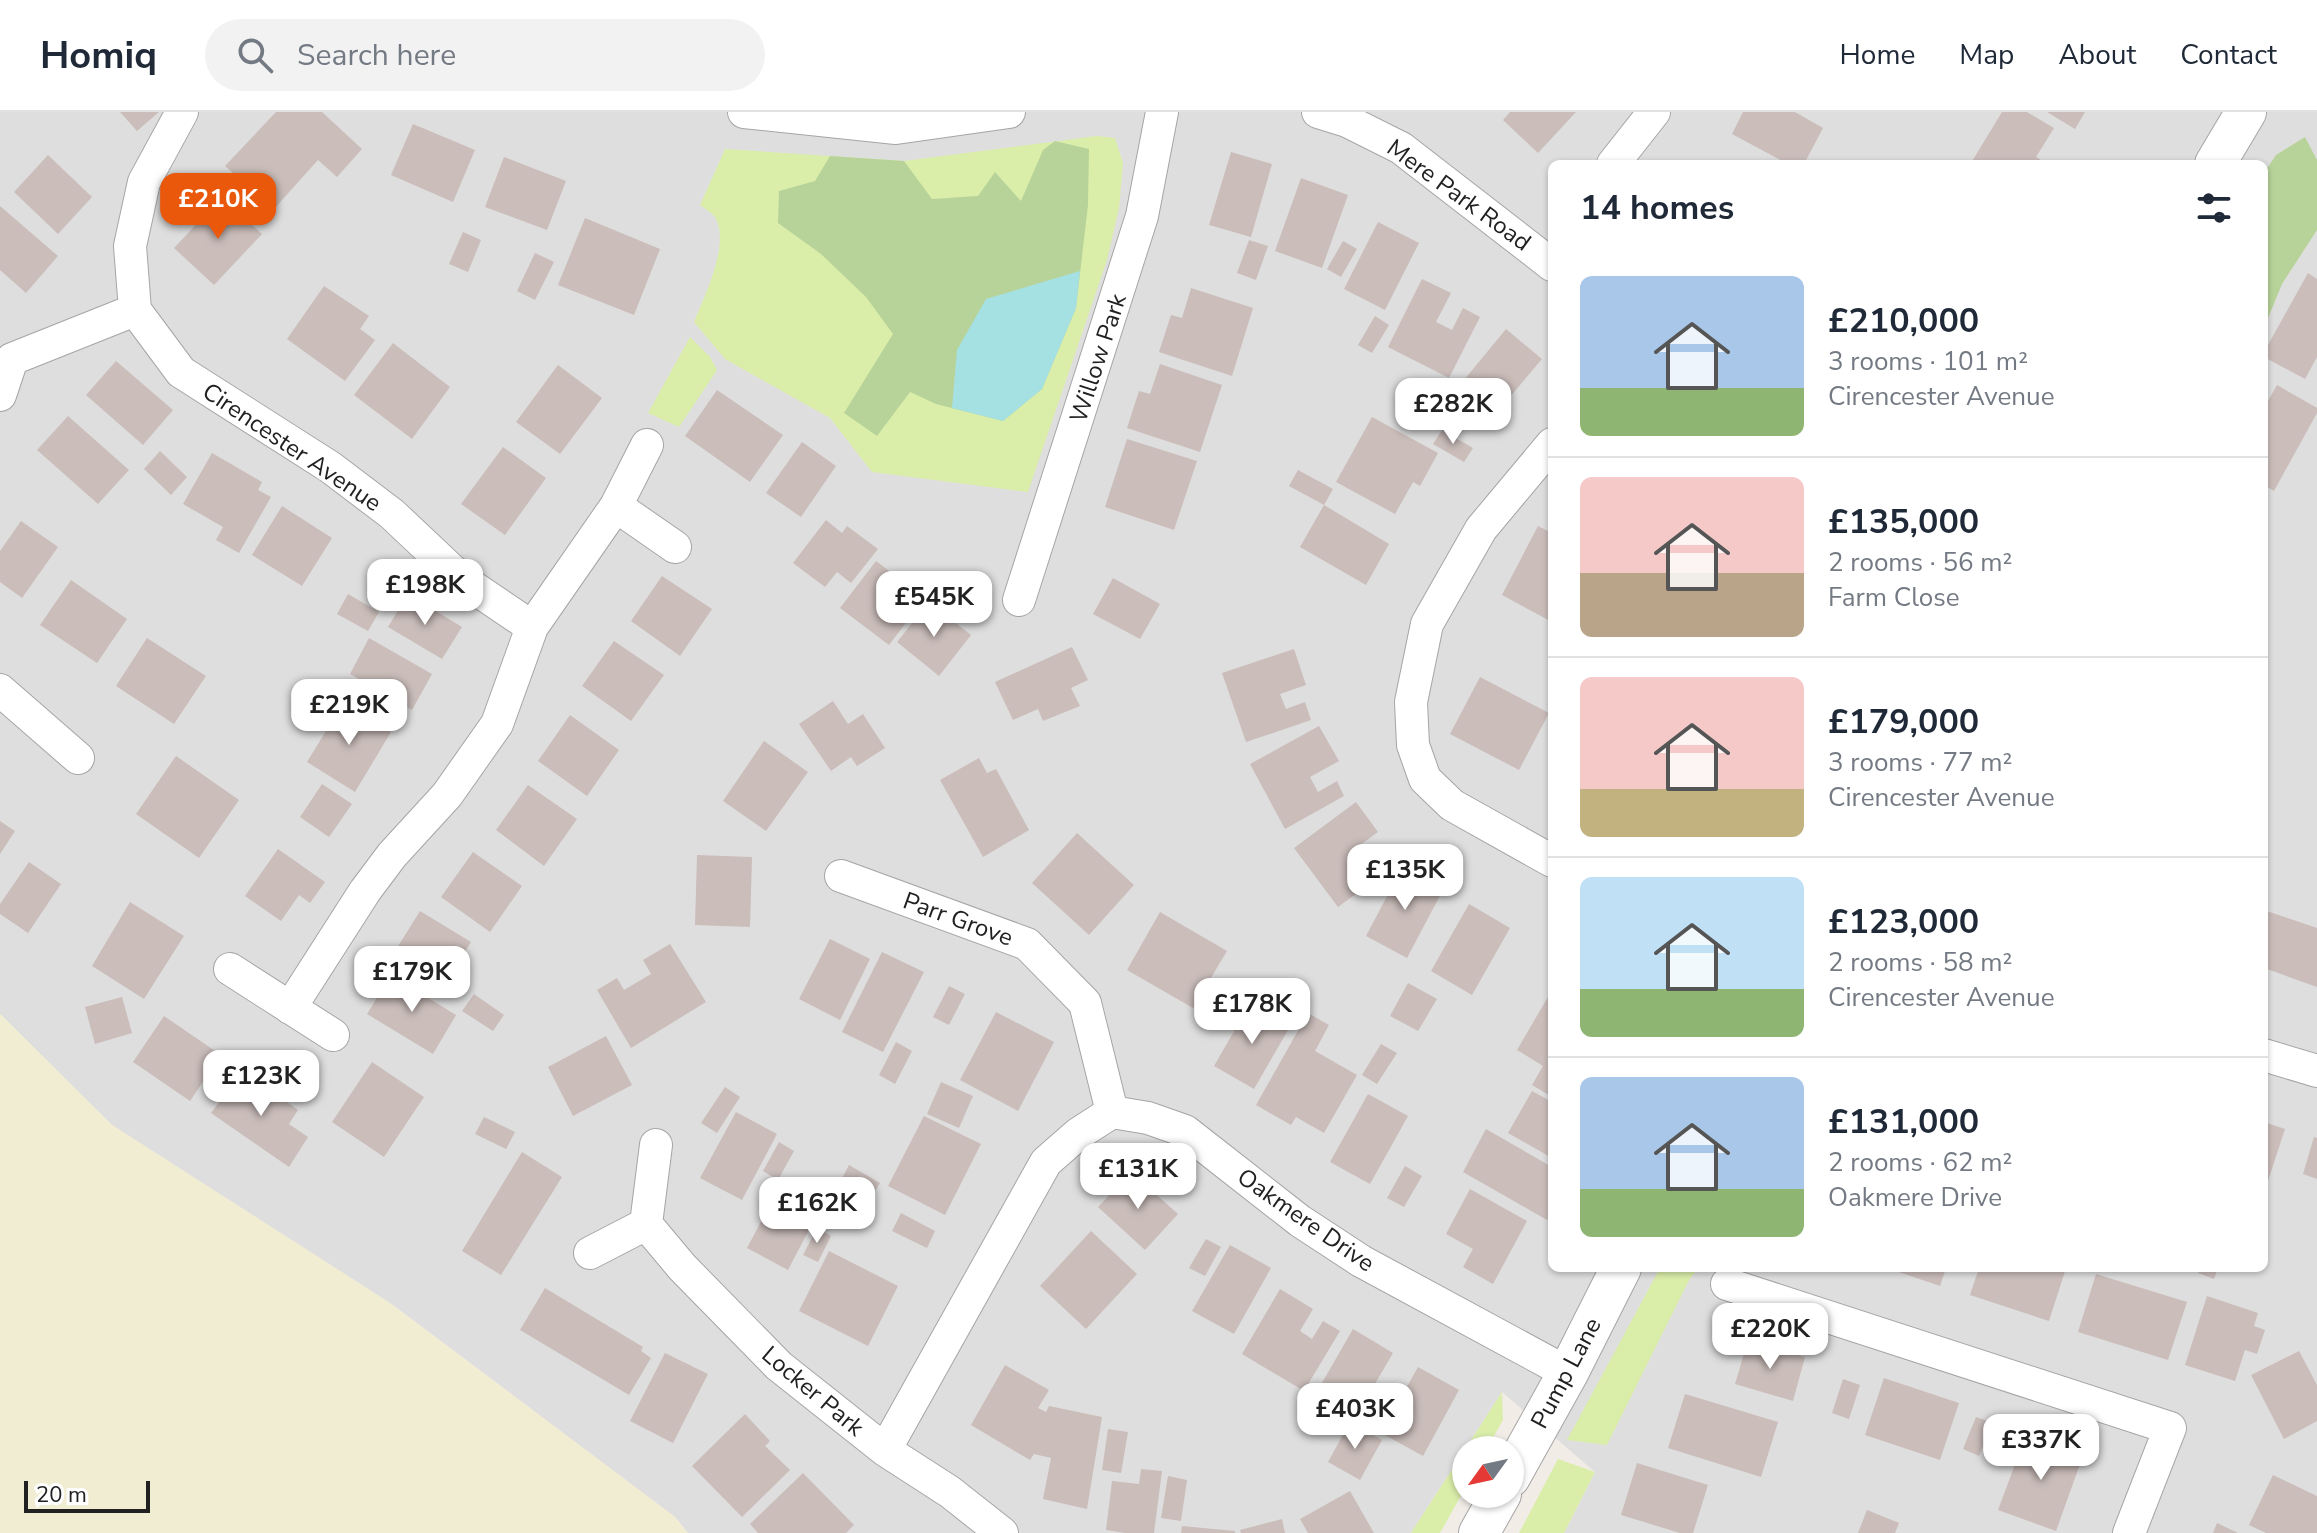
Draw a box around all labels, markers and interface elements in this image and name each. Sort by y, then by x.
search box [205,19,765,91]
text: Homiq [40,30,157,81]
icon: search [233,33,277,77]
text: Search here [297,35,456,76]
text: Home [1840,36,1915,74]
text: Map [1959,36,2014,74]
text: About [2058,36,2136,74]
text: Contact [2180,36,2277,74]
street label: Mere Park Road [1381,132,1537,258]
pin: £210K [162,173,274,241]
text: £210K [178,181,258,216]
text: 14 homes [1580,185,1734,231]
icon: filters [2192,186,2236,230]
street label: Willow Park [1062,289,1134,426]
text: £210,000 [1828,298,1979,344]
icon: home [1644,308,1740,404]
text: 3 rooms · 101 m² [1828,344,2028,379]
street label: Cirencester Avenue [196,375,388,519]
pin: £282K [1397,378,1509,446]
text: Cirencester Avenue [1828,379,2055,414]
text: £282K [1413,386,1493,421]
text: £135,000 [1828,499,1979,545]
icon: home [1644,509,1740,605]
text: 2 rooms · 56 m² [1828,545,2012,580]
pin: £198K [369,559,481,627]
text: £198K [385,567,465,602]
pin: £545K [878,571,990,639]
text: £545K [894,579,974,614]
text: Farm Close [1828,580,1960,615]
pin: £219K [293,679,405,747]
text: £219K [309,687,389,722]
text: £179,000 [1828,699,1979,745]
icon: home [1644,709,1740,805]
text: 3 rooms · 77 m² [1828,745,2012,780]
text: Cirencester Avenue [1828,780,2055,815]
pin: £135K [1349,844,1461,912]
text: £135K [1365,852,1445,887]
street label: Parr Grove [899,884,1017,954]
text: £123,000 [1828,899,1979,945]
icon: home [1644,909,1740,1005]
text: 2 rooms · 58 m² [1828,945,2012,980]
pin: £179K [356,946,468,1014]
text: £179K [372,954,452,989]
pin: £178K [1196,978,1308,1046]
text: Cirencester Avenue [1828,980,2055,1015]
text: £178K [1212,986,1292,1021]
pin: £123K [205,1050,317,1118]
text: £123K [221,1058,301,1093]
text: £131,000 [1828,1099,1979,1145]
icon: home [1644,1109,1740,1205]
pin: £131K [1082,1143,1194,1211]
text: 2 rooms · 62 m² [1828,1145,2012,1180]
text: £131K [1098,1151,1178,1186]
street label: Oakmere Drive [1231,1161,1381,1279]
pin: £162K [761,1177,873,1245]
text: Oakmere Drive [1828,1180,2002,1215]
text: £162K [777,1185,857,1220]
pin: £220K [1714,1303,1826,1371]
text: £220K [1730,1311,1810,1346]
street label: Pump Lane [1523,1312,1609,1434]
street label: Locker Park [755,1339,872,1444]
pin: £403K [1299,1383,1411,1451]
text: £403K [1315,1391,1395,1426]
pin: £337K [1985,1414,2097,1482]
text: £337K [2001,1422,2081,1457]
north arrow [1452,1436,1524,1508]
map controls [1452,1436,1524,1508]
scale bar [24,1477,150,1513]
text: 20 m [36,1480,87,1510]

